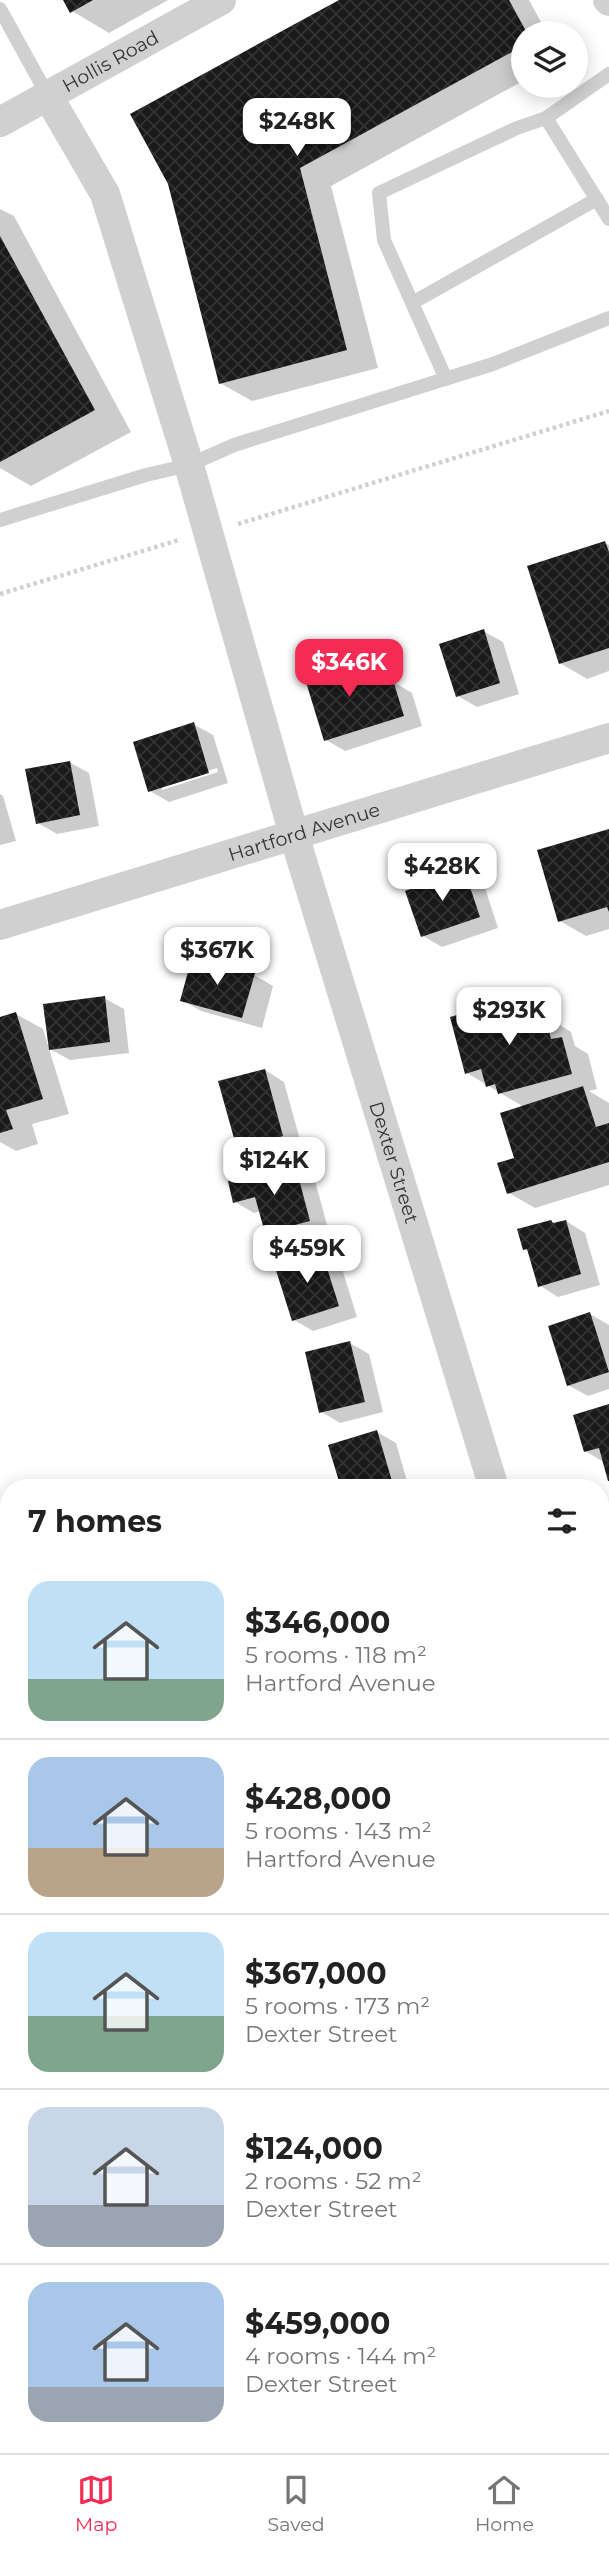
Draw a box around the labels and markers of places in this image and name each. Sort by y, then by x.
pin: $248K [248,99,346,158]
pin: $346K [300,640,398,699]
pin: $428K [393,844,491,903]
pin: $367K [168,928,266,987]
pin: $293K [460,988,558,1047]
pin: $124K [225,1138,323,1197]
pin: $459K [258,1226,356,1285]

